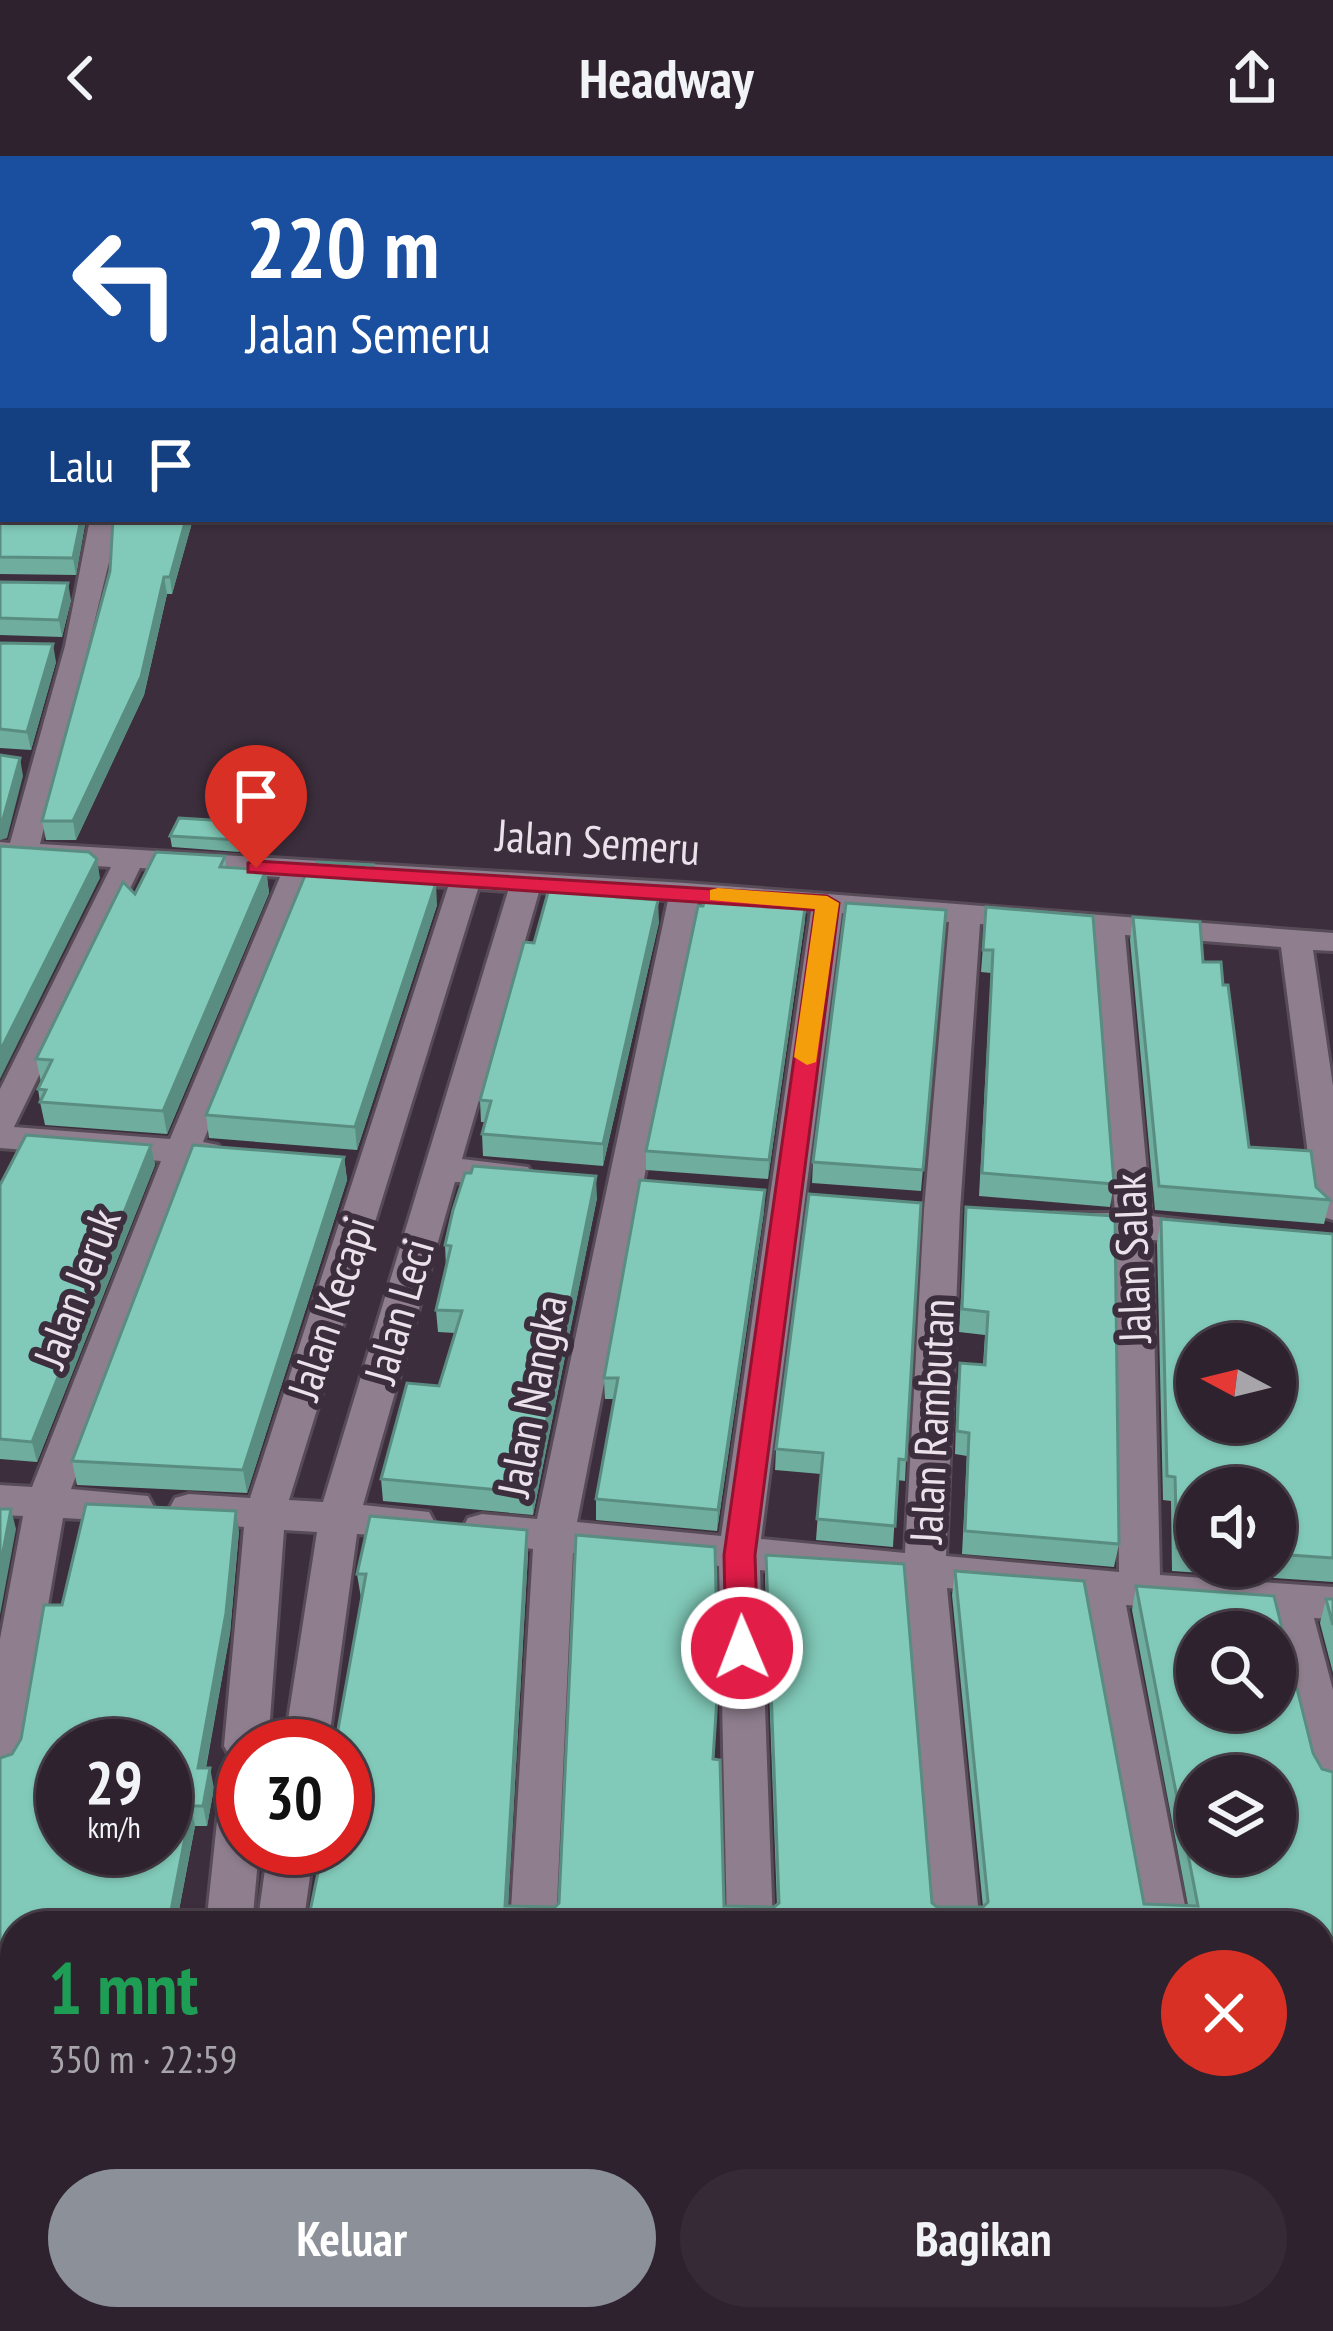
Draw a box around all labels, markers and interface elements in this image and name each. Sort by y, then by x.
text: Headway [579,43,754,113]
icon: back [48,45,114,111]
icon: share [1219,45,1285,111]
text: 220 m [246,192,439,301]
icon: left [48,204,204,360]
text: Jalan Semeru [246,298,491,368]
icon: arrive [138,432,204,498]
text: Lalu [48,436,114,494]
pin [205,745,307,868]
icon: arrive [223,763,289,829]
street label: Jalan Semeru [492,805,702,877]
street label: Jalan Salak [1099,1172,1163,1346]
street label: Jalan Jeruk [19,1200,133,1377]
street label: Jalan Kecapi [273,1209,387,1408]
street label: Jalan Leci [349,1232,446,1391]
street label: Jalan Nangka [483,1290,579,1503]
street label: Jalan Rambutan [896,1297,966,1547]
north arrow [1176,1323,1296,1443]
map controls [1176,1323,1296,1875]
button: sound [1176,1467,1296,1587]
position arrow [679,1585,805,1711]
button: search [1176,1611,1296,1731]
speed limit sign: 30 [216,1719,372,1875]
text: 29 [85,1743,143,1821]
button: layers [1176,1755,1296,1875]
text: km/h [87,1807,141,1846]
text: 1 mnt [48,1941,198,2034]
button: close [1161,1950,1287,2076]
text: 350 m · 22:59 [48,2033,237,2084]
button: Keluar [48,2169,656,2307]
button: Bagikan [680,2169,1287,2307]

